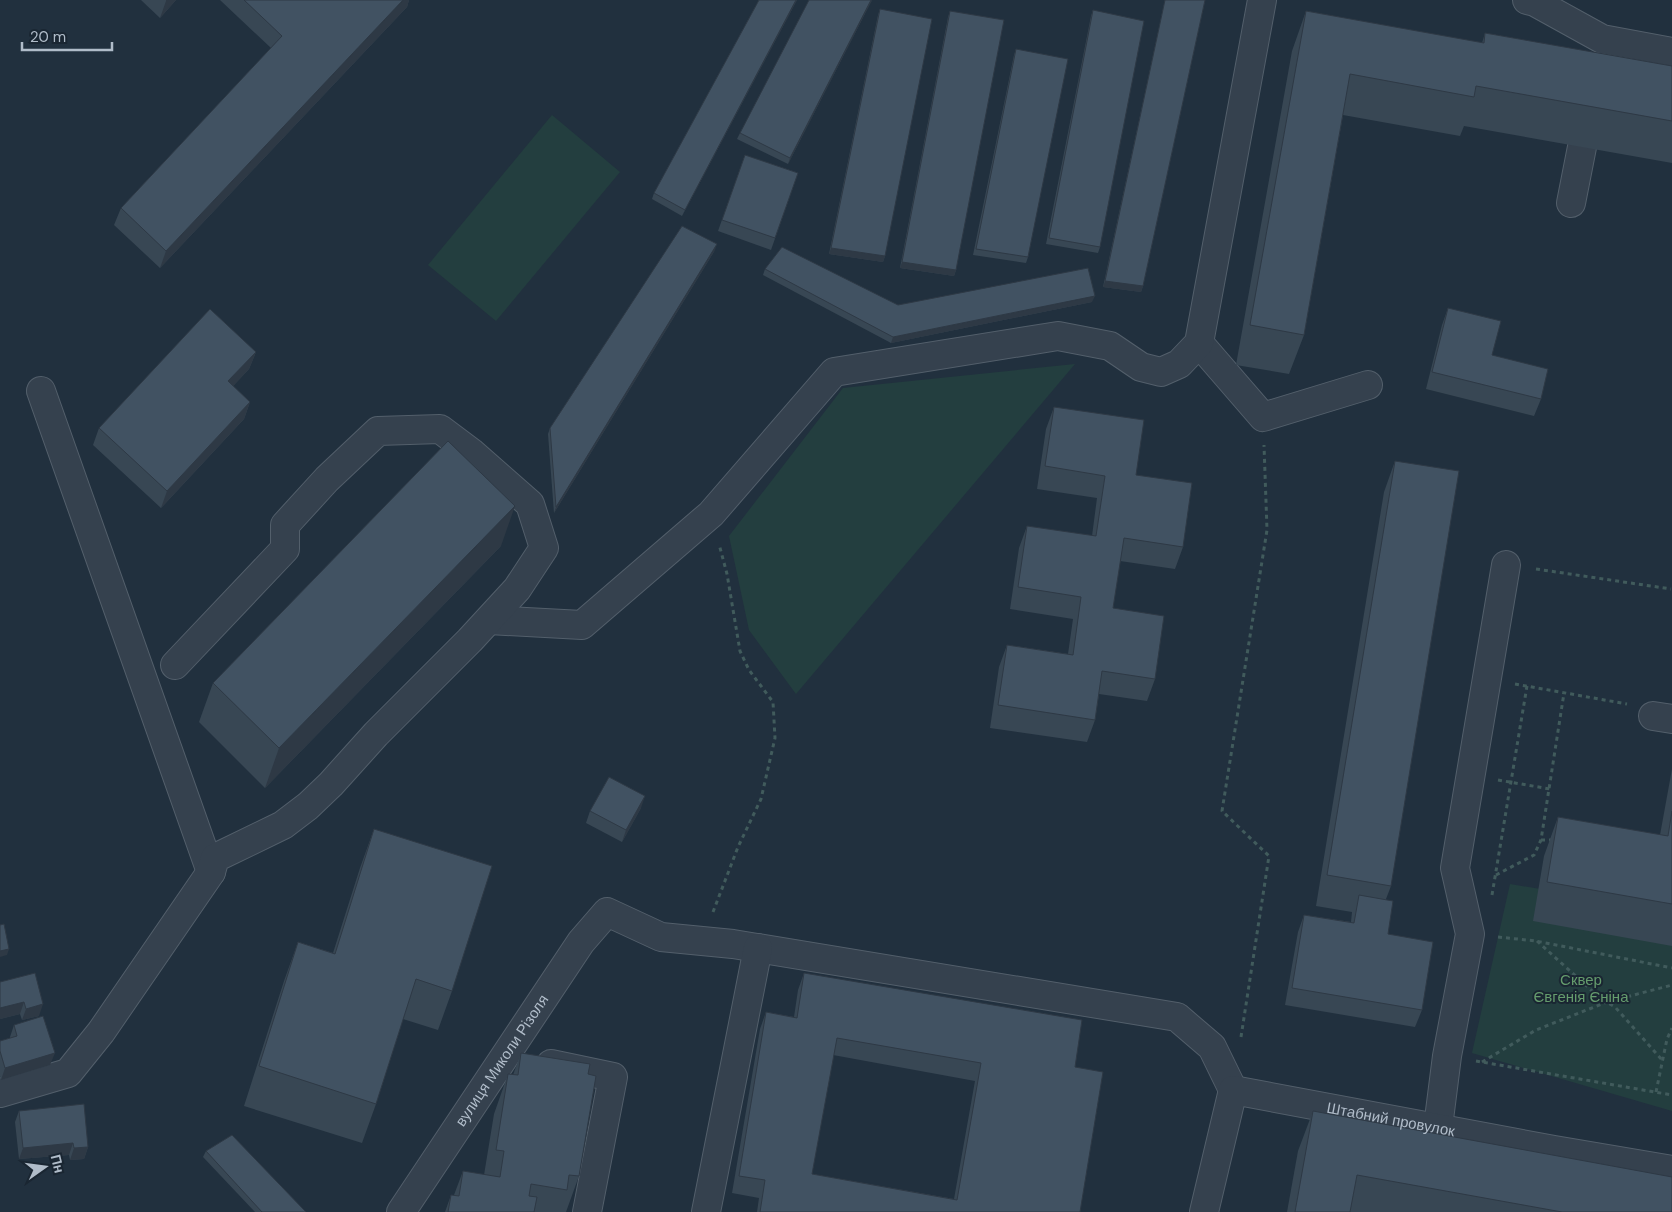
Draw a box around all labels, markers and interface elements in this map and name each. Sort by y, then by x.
scale bar [22,20,112,52]
text: 20 m [30,27,66,47]
park label: Сквер Євгенія Єніна [1534,970,1629,1007]
street label: вулиця Миколи Різоля [451,991,553,1130]
street label: Штабний провулок [1325,1098,1457,1141]
north arrow [20,1142,70,1192]
text: Пн [47,1153,69,1175]

